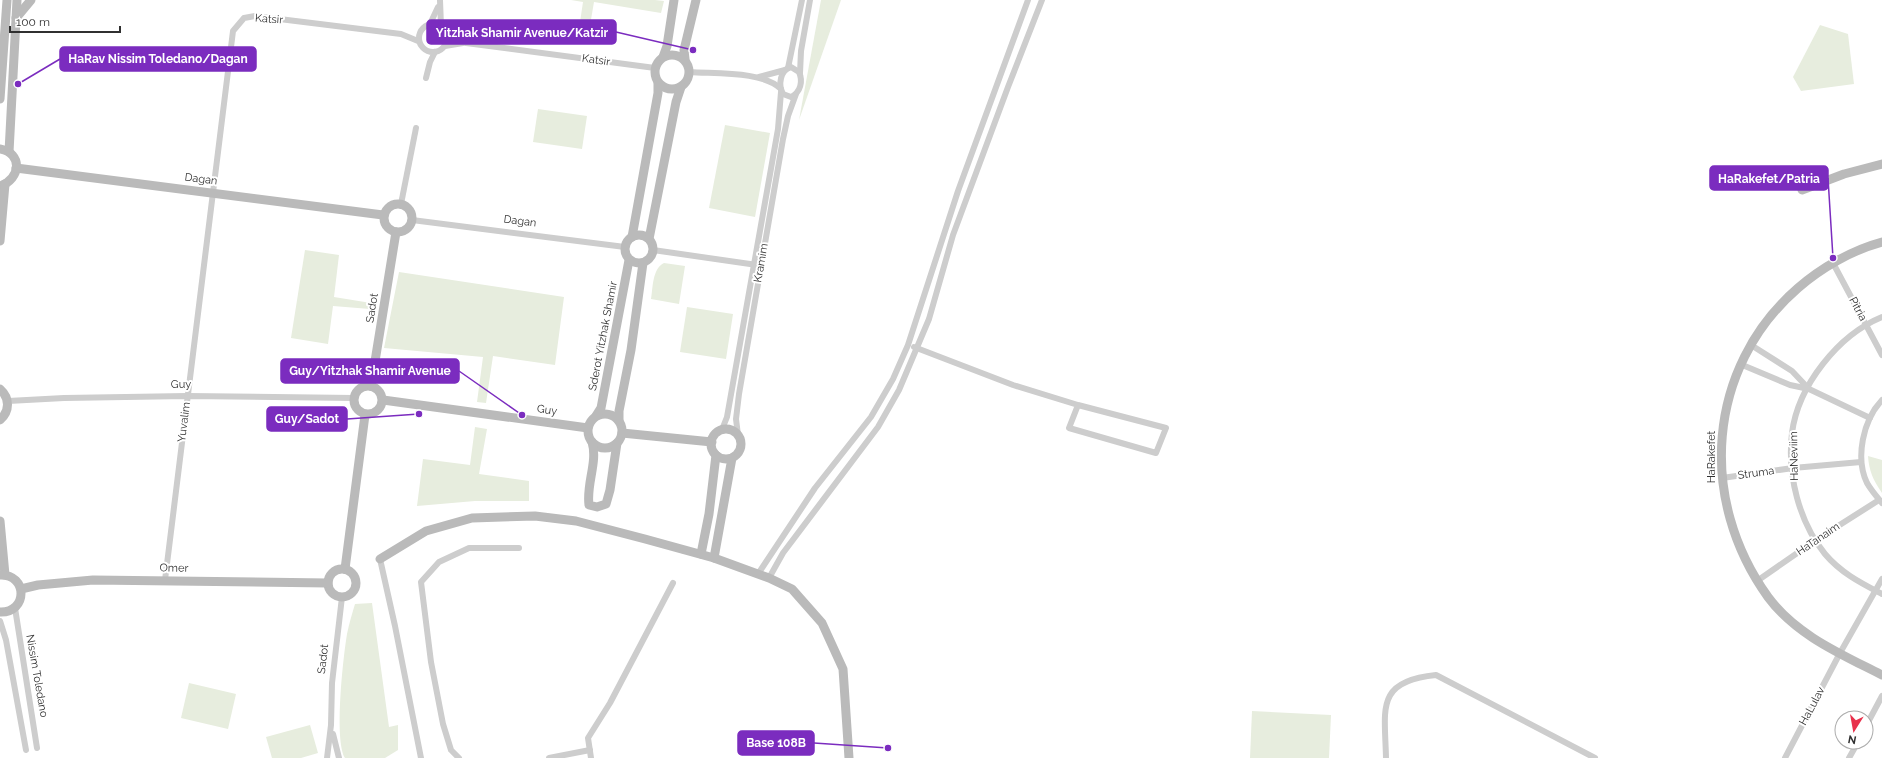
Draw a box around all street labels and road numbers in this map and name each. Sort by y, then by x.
street label: Katsir [254,12,284,26]
street label: Katsir [581,52,611,68]
street label: Dagan [184,171,218,187]
street label: Dagan [503,213,537,229]
street label: Kramim [751,242,771,284]
street label: Sderot Yitzhak Shamir [586,280,620,392]
street label: Sadot [363,292,381,324]
street label: Pitria [1846,295,1870,323]
street label: Guy [171,378,191,391]
street label: Yuvalim [175,401,193,443]
street label: Guy [536,402,558,418]
street label: HaRakefet [1705,430,1718,483]
street label: HaNeviim [1787,431,1801,481]
street label: Struma [1737,464,1775,482]
street label: HaTanaim [1794,520,1842,558]
street label: Omer [160,561,189,575]
street label: Nissim Toledano [23,634,51,719]
street label: Sadot [315,643,331,675]
street label: HaLulav [1796,684,1828,727]

